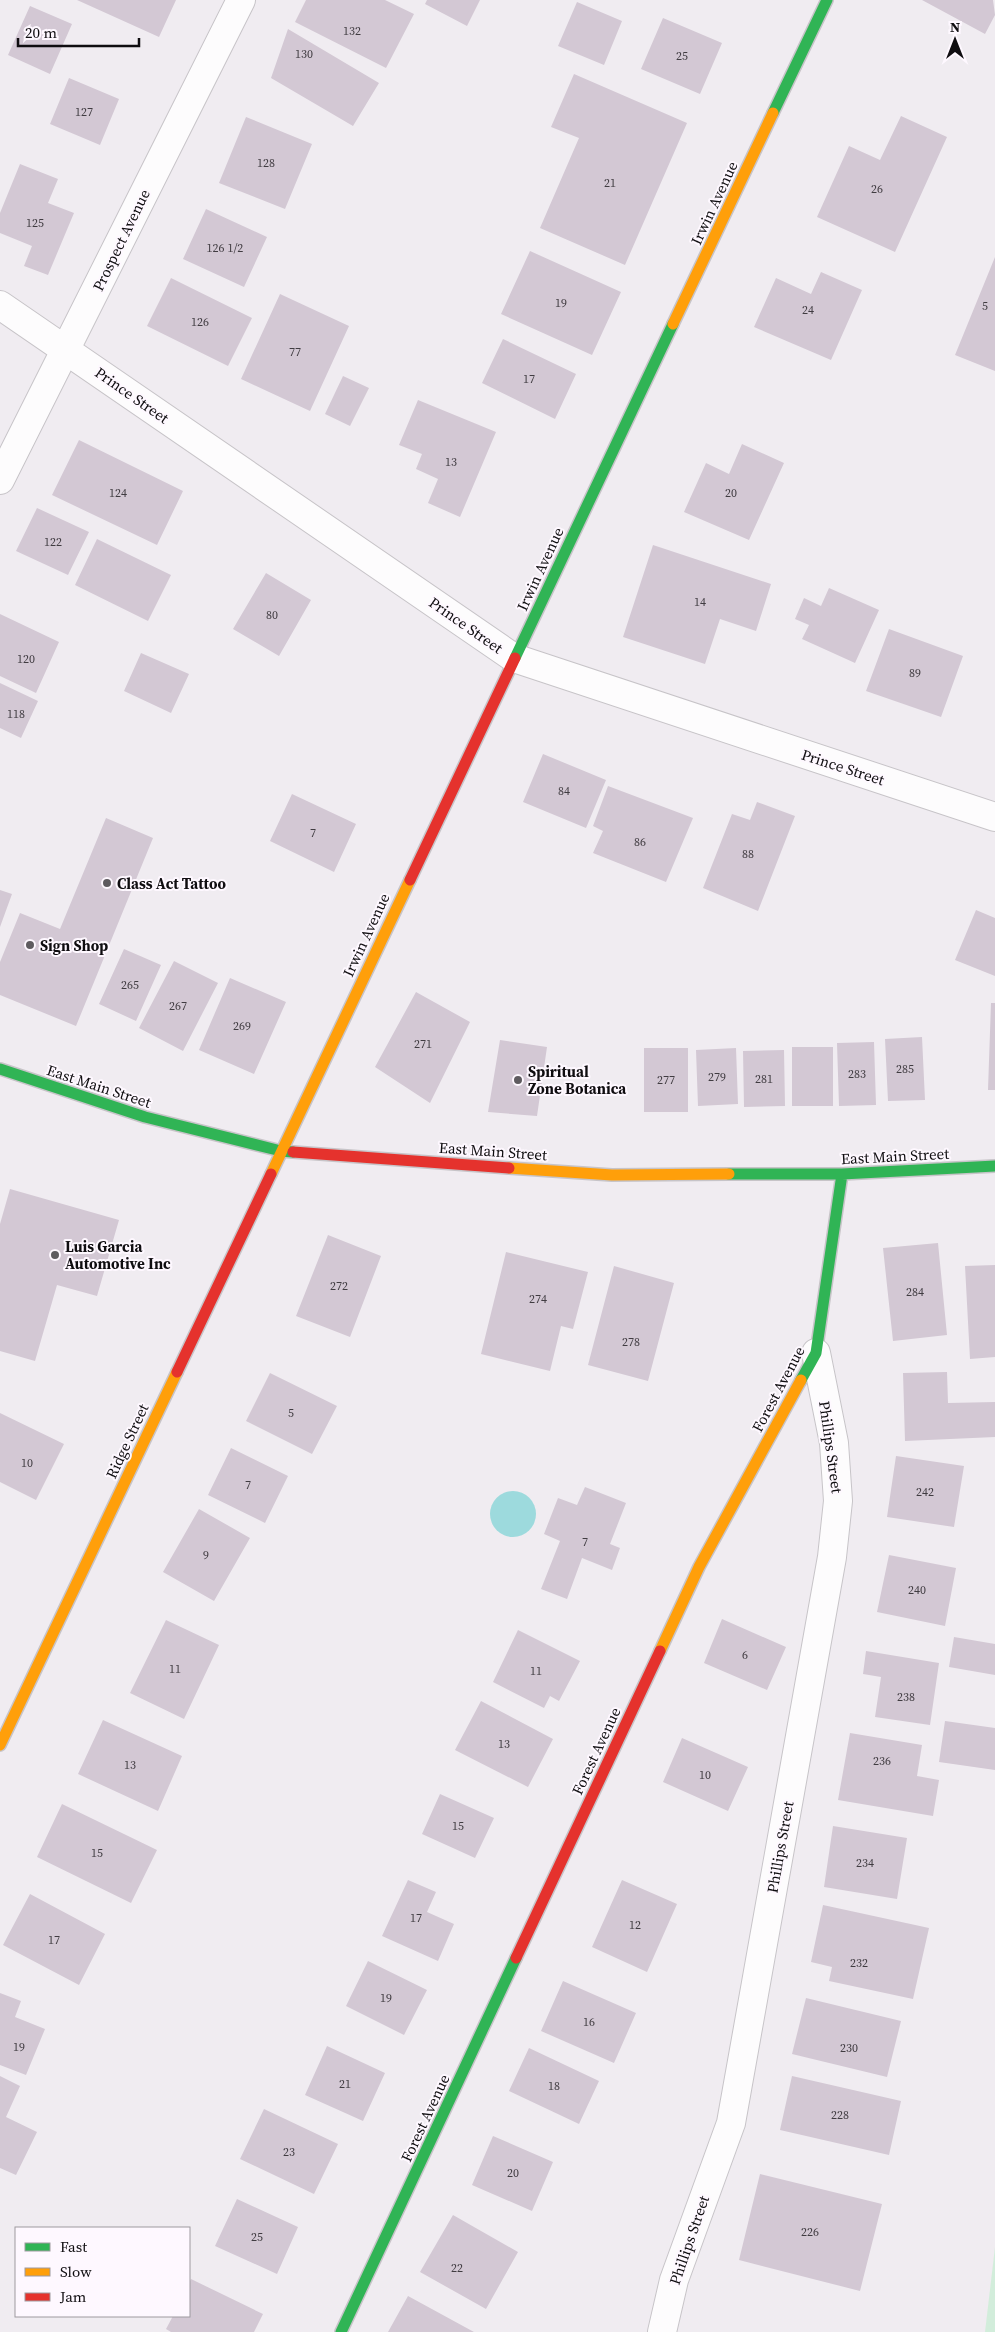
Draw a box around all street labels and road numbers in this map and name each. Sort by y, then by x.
street label: Irwin Avenue [686,158,743,248]
street label: Prospect Avenue [87,185,155,294]
street label: Prince Street [91,362,173,428]
street label: Irwin Avenue [512,524,569,614]
street label: Prince Street [425,592,507,658]
street label: Prince Street [799,744,887,790]
street label: Irwin Avenue [338,890,395,980]
street label: East Main Street [44,1059,154,1113]
street label: East Main Street [438,1137,548,1165]
street label: East Main Street [840,1143,950,1169]
street label: Forest Avenue [747,1342,810,1436]
street label: Phillips Street [814,1399,848,1495]
street label: Ridge Street [101,1400,153,1482]
street label: Forest Avenue [567,1704,626,1798]
street label: Phillips Street [762,1799,798,1895]
street label: Forest Avenue [396,2071,455,2165]
street label: Phillips Street [664,2192,714,2287]

